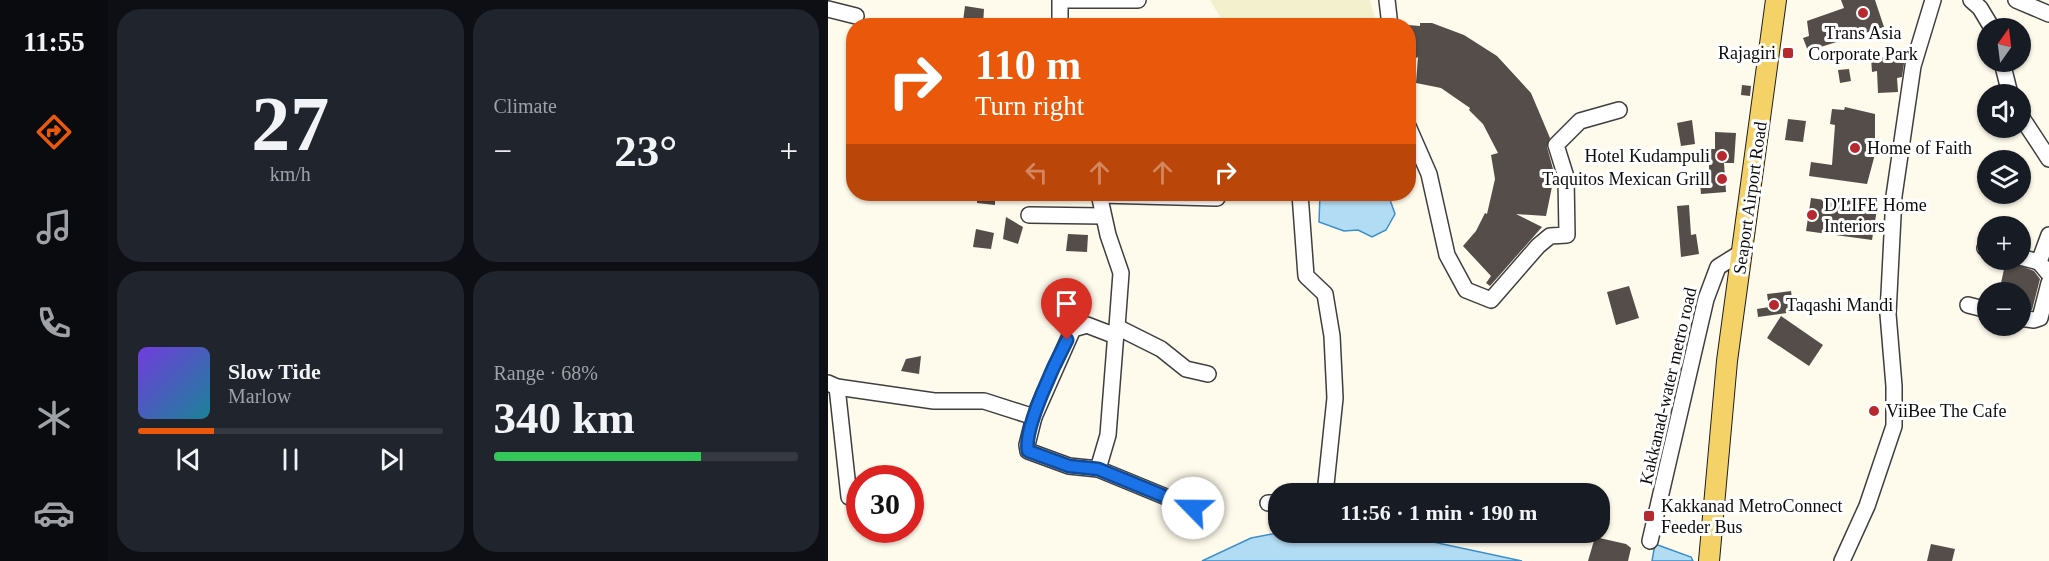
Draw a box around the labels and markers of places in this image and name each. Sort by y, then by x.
marker: Trans Asia Corporate Park [1856,6,1870,20]
place label: Trans Asia Corporate Park [1808,23,1918,64]
place label: Rajagiri [1718,43,1776,63]
marker: Rajagiri [1781,46,1795,60]
place label: Home of Faith [1867,138,1972,158]
marker: Home of Faith [1848,141,1862,155]
place label: Hotel Kudampuli [1585,146,1710,166]
marker: Hotel Kudampuli [1715,149,1729,163]
place label: Taquitos Mexican Grill [1542,169,1710,189]
marker: Taquitos Mexican Grill [1715,172,1729,186]
place label: D'LIFE Home Interiors [1824,195,1927,236]
marker: D'LIFE Home Interiors [1805,208,1819,222]
pin [1041,278,1092,340]
place label: Taqashi Mandi [1786,295,1893,315]
marker: Taqashi Mandi [1767,298,1781,312]
place label: ViiBee The Cafe [1886,401,2007,421]
marker: ViiBee The Cafe [1867,404,1881,418]
place label: Kakkanad MetroConnect Feeder Bus [1661,496,1842,537]
marker: Kakkanad MetroConnect Feeder Bus [1642,509,1656,523]

